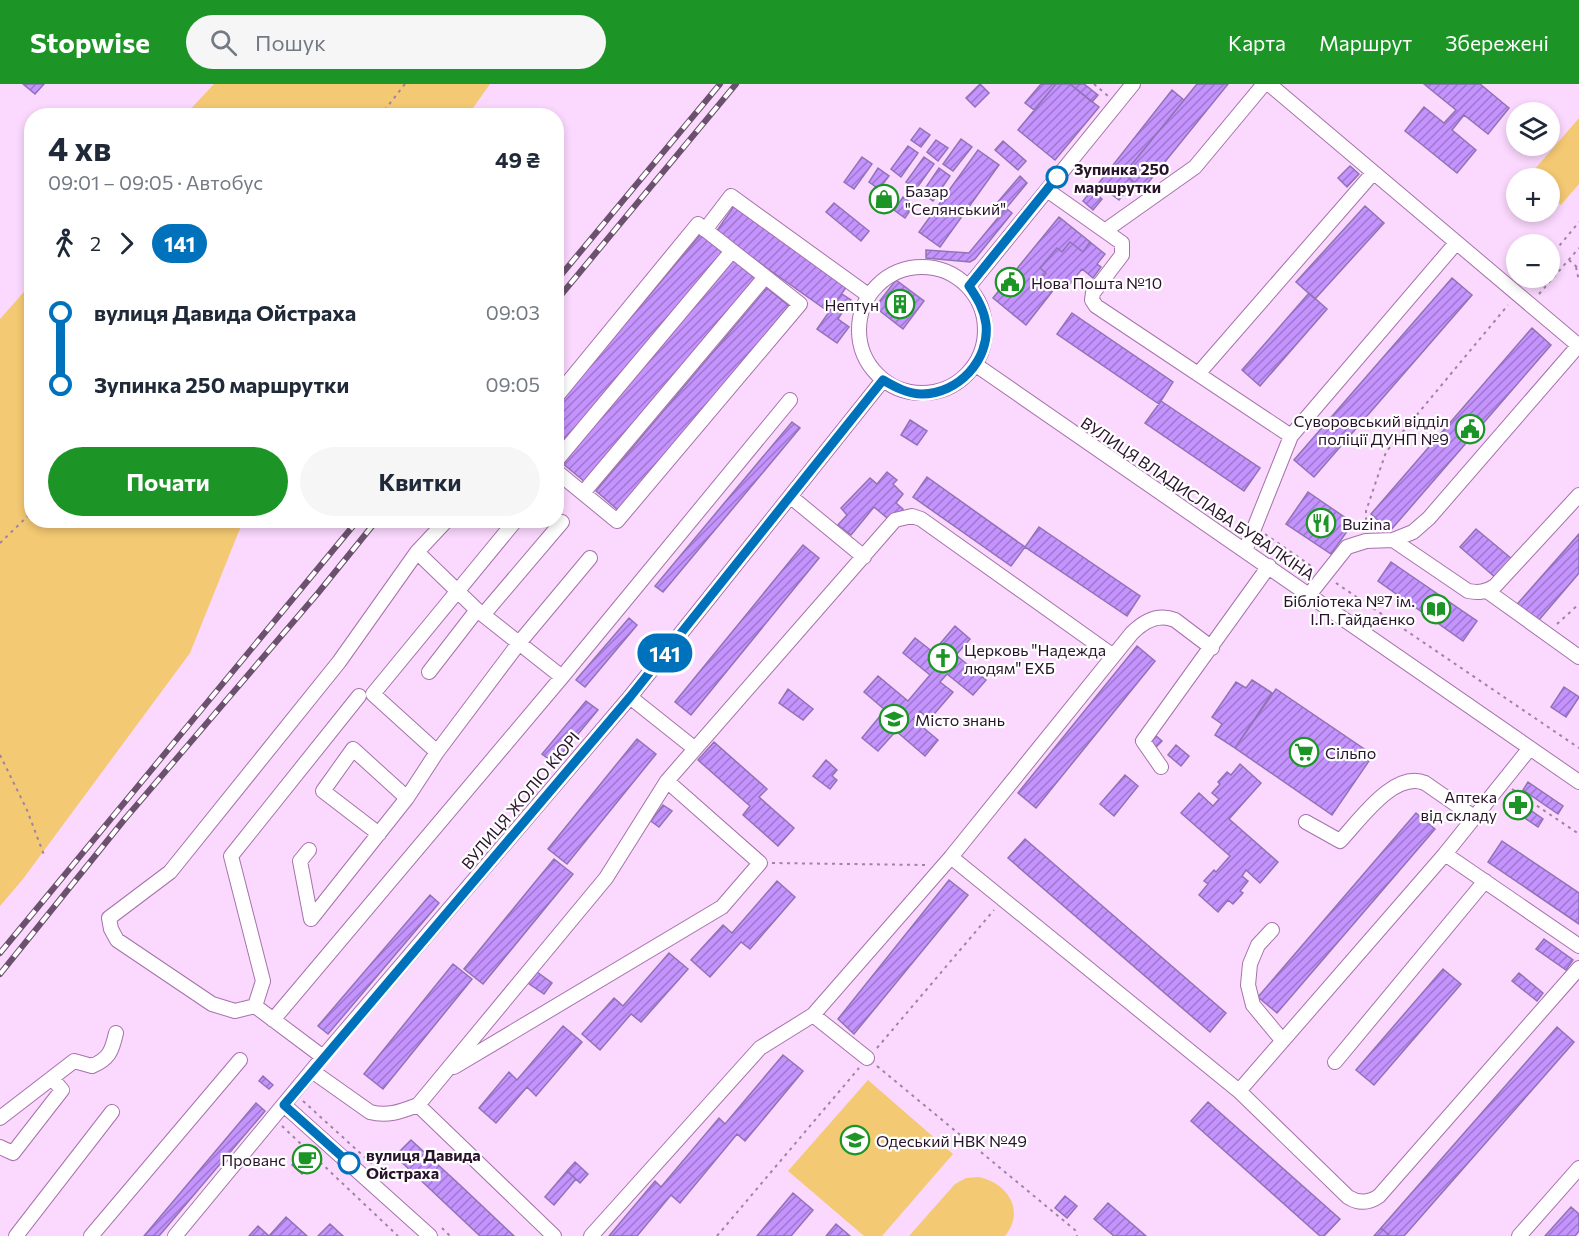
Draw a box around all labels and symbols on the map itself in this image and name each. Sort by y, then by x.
place label: Зупинка 250 маршрутки [1074,159,1169,196]
marker: Зупинка 250 маршрутки [1046,166,1068,188]
place label: Базар "Селянський" [905,181,1006,218]
shop icon: Базар "Селянський" [868,183,900,215]
public building icon: Нова Пошта №10 [994,266,1026,298]
place label: Нова Пошта №10 [1031,273,1162,292]
building icon: Нептун [884,288,916,320]
place label: Нептун [825,295,879,314]
place label: Суворовський відділ поліції ДУНП №9 [1294,411,1449,448]
street label: ВУЛИЦЯ ВЛАДИСЛАВА БУВАЛКІНА [1077,412,1319,584]
public building icon: Суворовський відділ поліції ДУНП №9 [1454,413,1486,445]
restaurant icon: Buzina [1305,507,1337,539]
place label: Buzina [1342,514,1391,533]
place label: Бібліотека №7 ім. І.П. Гайдаєнко [1283,591,1415,628]
library icon: Бібліотека №7 ім. І.П. Гайдаєнко [1420,593,1452,625]
line badge: 141 [630,634,700,672]
place label: Церковь "Надежда людям" ЕХБ [964,640,1106,677]
church icon: Церковь "Надежда людям" ЕХБ [927,642,959,674]
school or university icon: Місто знань [878,703,910,735]
place label: Місто знань [915,710,1005,729]
street label: ВУЛИЦЯ ЖОЛІО КЮРІ [457,727,583,873]
supermarket icon: Сільпо [1288,736,1320,768]
place label: Сільпо [1325,743,1376,762]
place label: Аптека від складу [1420,787,1497,824]
pharmacy icon: Аптека від складу [1502,789,1534,821]
school or university icon: Одеський НВК №49 [839,1124,871,1156]
place label: Одеський НВК №49 [876,1131,1027,1150]
cafe icon: Прованс [291,1143,323,1175]
place label: вулиця Давида Ойстраха [366,1145,481,1182]
place label: Прованс [221,1150,286,1169]
marker: вулиця Давида Ойстраха [338,1152,360,1174]

